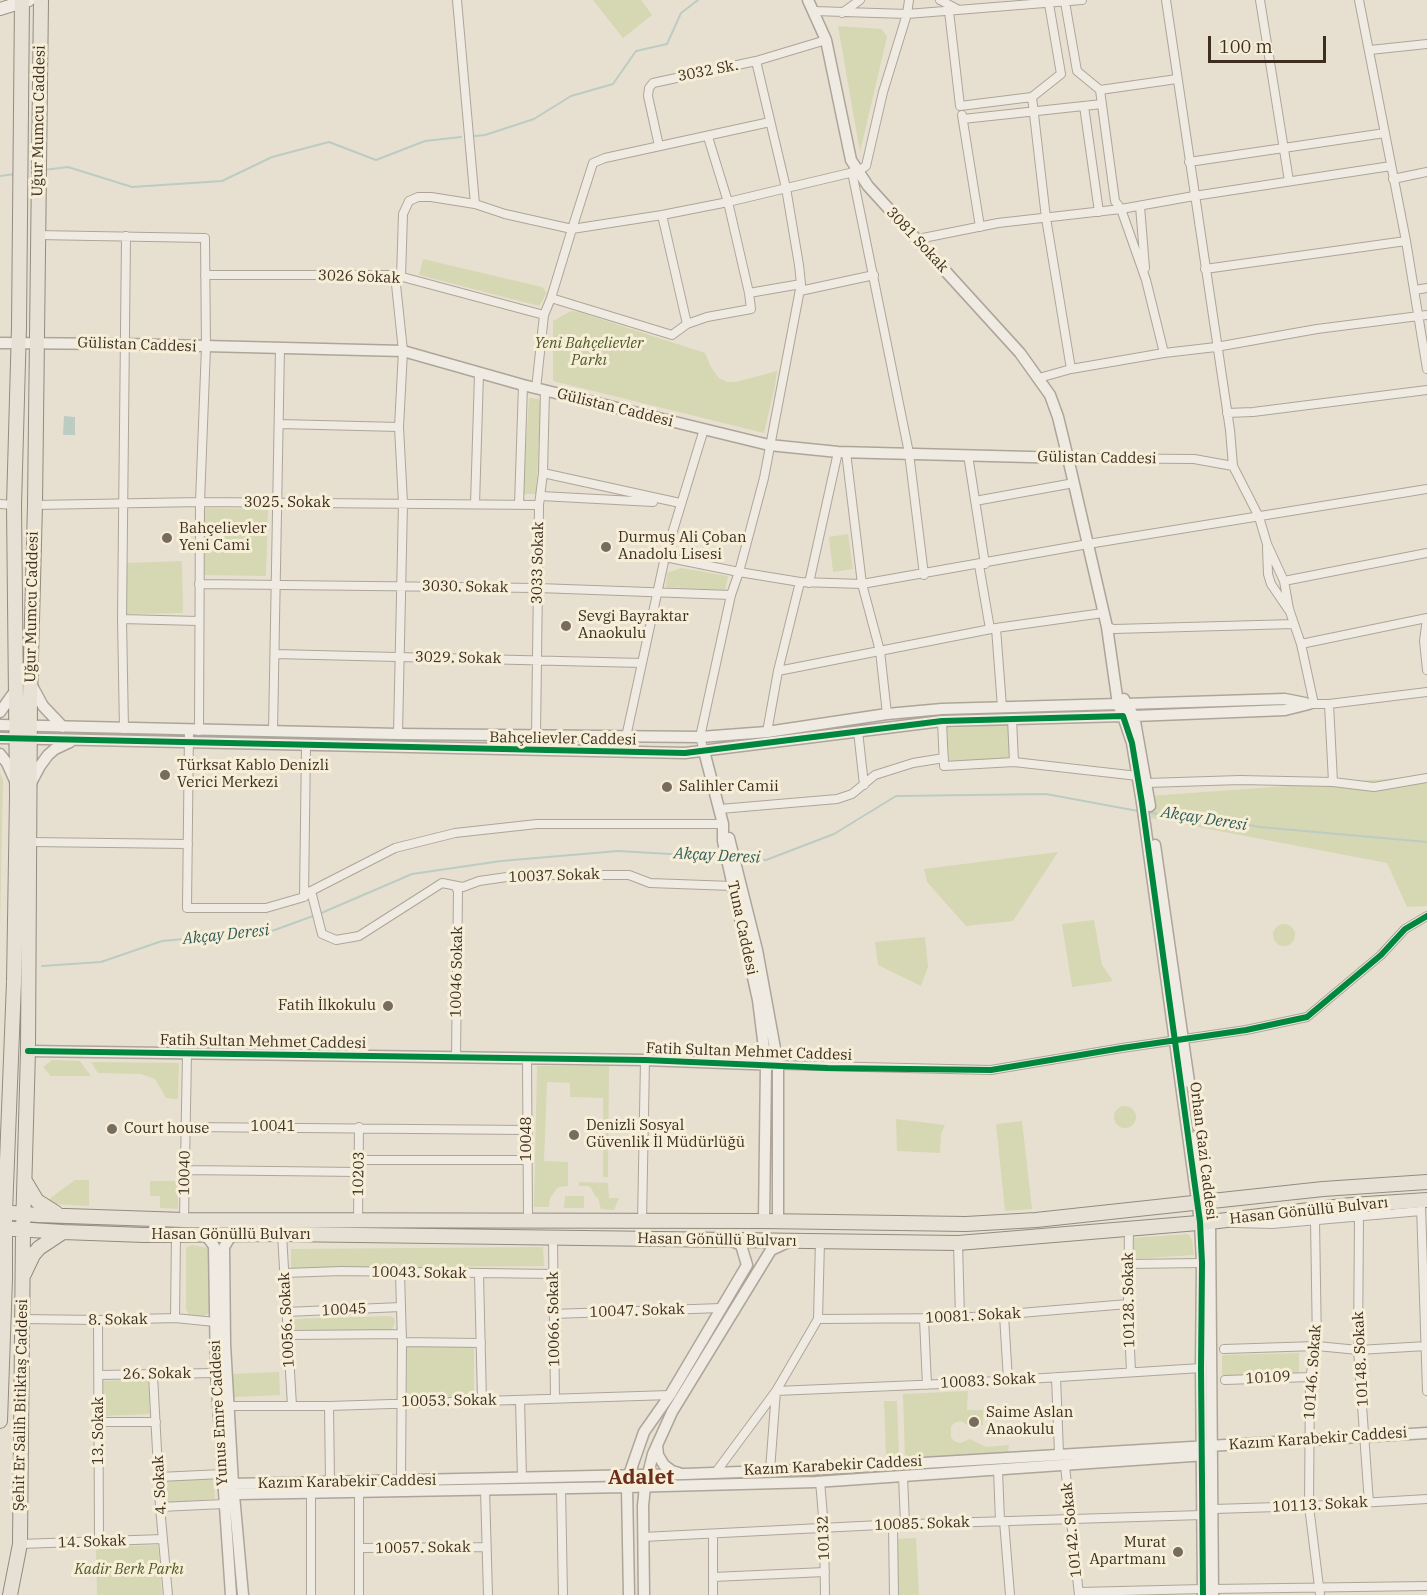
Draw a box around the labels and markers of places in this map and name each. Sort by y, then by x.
place label: Bahçelievler Yeni Cami [179,520,267,555]
place label: Durmuş Ali Çoban Anadolu Lisesi [618,529,747,564]
marker: Bahçelievler Yeni Cami [160,531,174,545]
marker: Durmuş Ali Çoban Anadolu Lisesi [599,540,613,554]
place label: Sevgi Bayraktar Anaokulu [578,608,689,643]
marker: Sevgi Bayraktar Anaokulu [559,619,573,633]
place label: Türksat Kablo Denizli Verici Merkezi [177,757,329,792]
marker: Türksat Kablo Denizli Verici Merkezi [158,768,172,782]
place label: Salihler Camii [679,778,779,796]
marker: Salihler Camii [660,780,674,794]
place label: Fatih İlkokulu [278,997,376,1015]
marker: Fatih İlkokulu [381,999,395,1013]
place label: Denizli Sosyal Güvenlik İl Müdürlüğü [586,1117,745,1152]
place label: Court house [124,1120,209,1138]
marker: Court house [105,1122,119,1136]
marker: Denizli Sosyal Güvenlik İl Müdürlüğü [567,1128,581,1142]
place label: Saime Aslan Anaokulu [986,1404,1073,1439]
marker: Saime Aslan Anaokulu [967,1415,981,1429]
place label: Murat Apartmanı [1089,1534,1166,1569]
marker: Murat Apartmanı [1171,1545,1185,1559]

